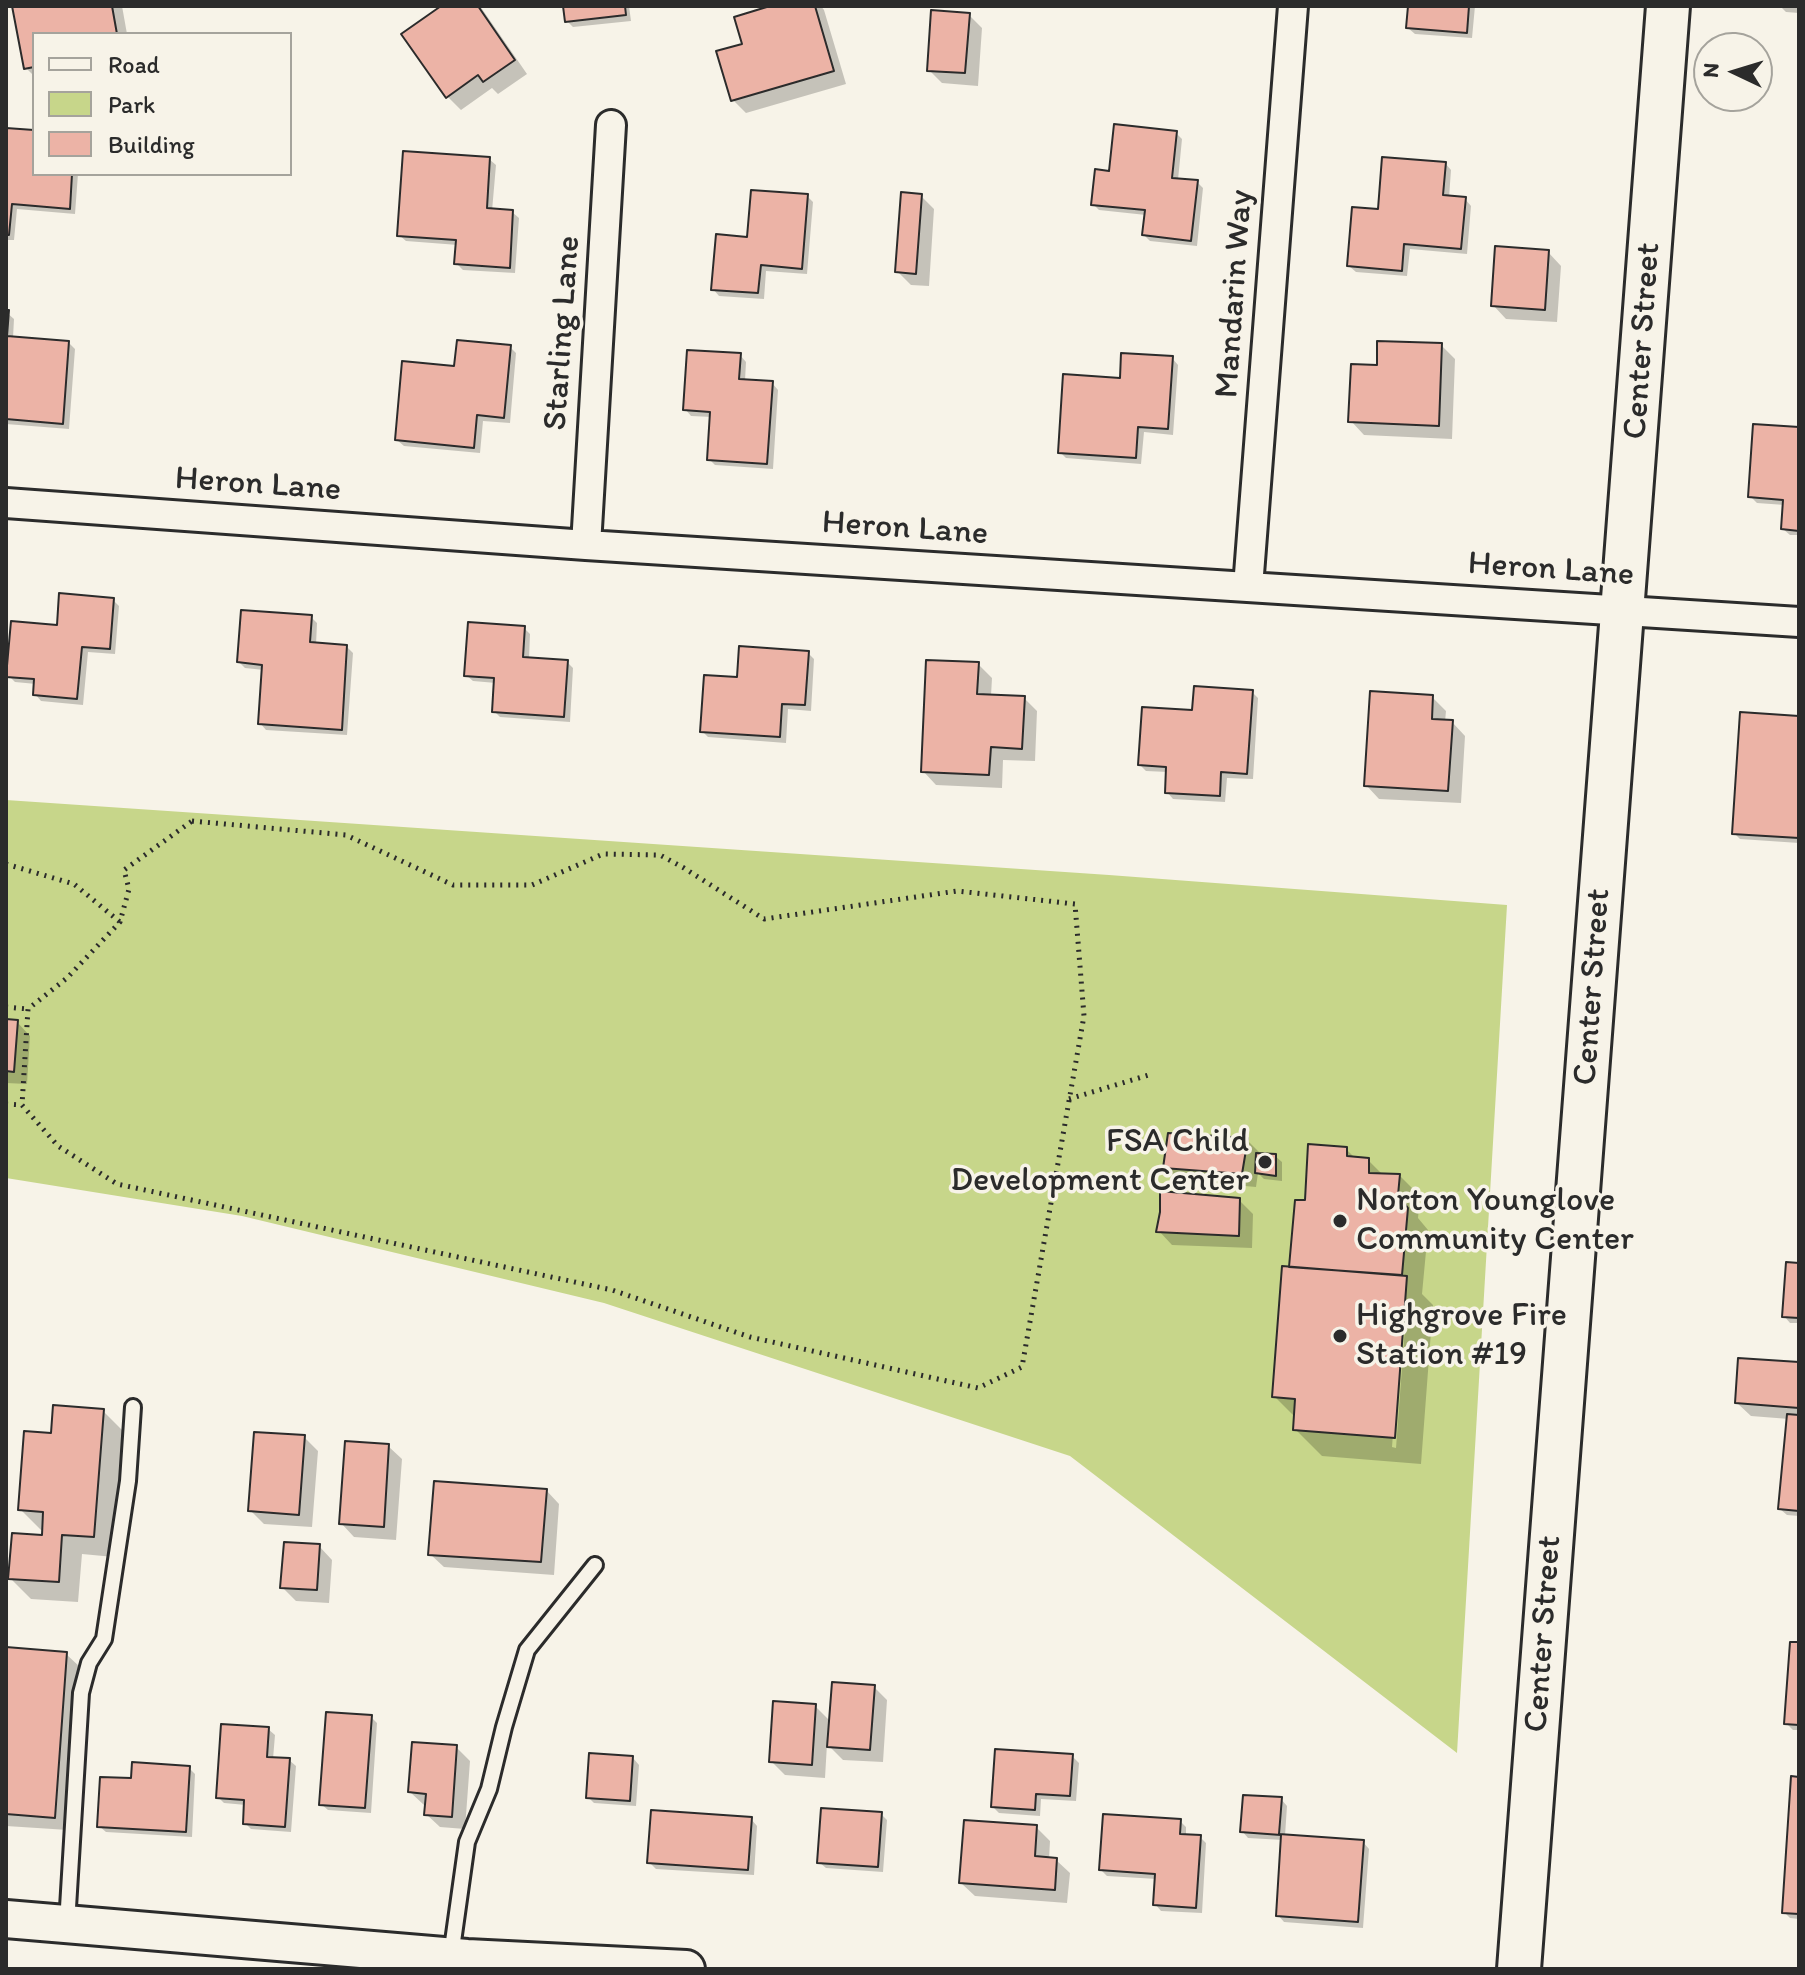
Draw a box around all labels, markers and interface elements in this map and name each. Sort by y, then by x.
legend [32,32,292,176]
north arrow [1693,32,1773,112]
text: Road [108,50,160,79]
text: N [1697,62,1725,79]
text: Park [108,90,155,119]
text: Building [108,130,195,159]
street label: Mandarin Way [1207,188,1263,400]
street label: Starling Lane [536,234,590,432]
street label: Center Street [1616,241,1670,441]
street label: Heron Lane [174,459,342,511]
street label: Heron Lane [821,503,989,555]
street label: Heron Lane [1467,544,1635,596]
street label: Center Street [1566,887,1620,1087]
place label: FSA Child Development Center [950,1122,1249,1202]
marker: FSA Child Development Center [1256,1153,1274,1171]
place label: Norton Younglove Community Center [1356,1181,1634,1260]
marker: Norton Younglove Community Center [1331,1212,1349,1230]
place label: Highgrove Fire Station #19 [1356,1296,1567,1376]
marker: Highgrove Fire Station #19 [1331,1327,1349,1345]
street label: Center Street [1517,1534,1571,1734]

